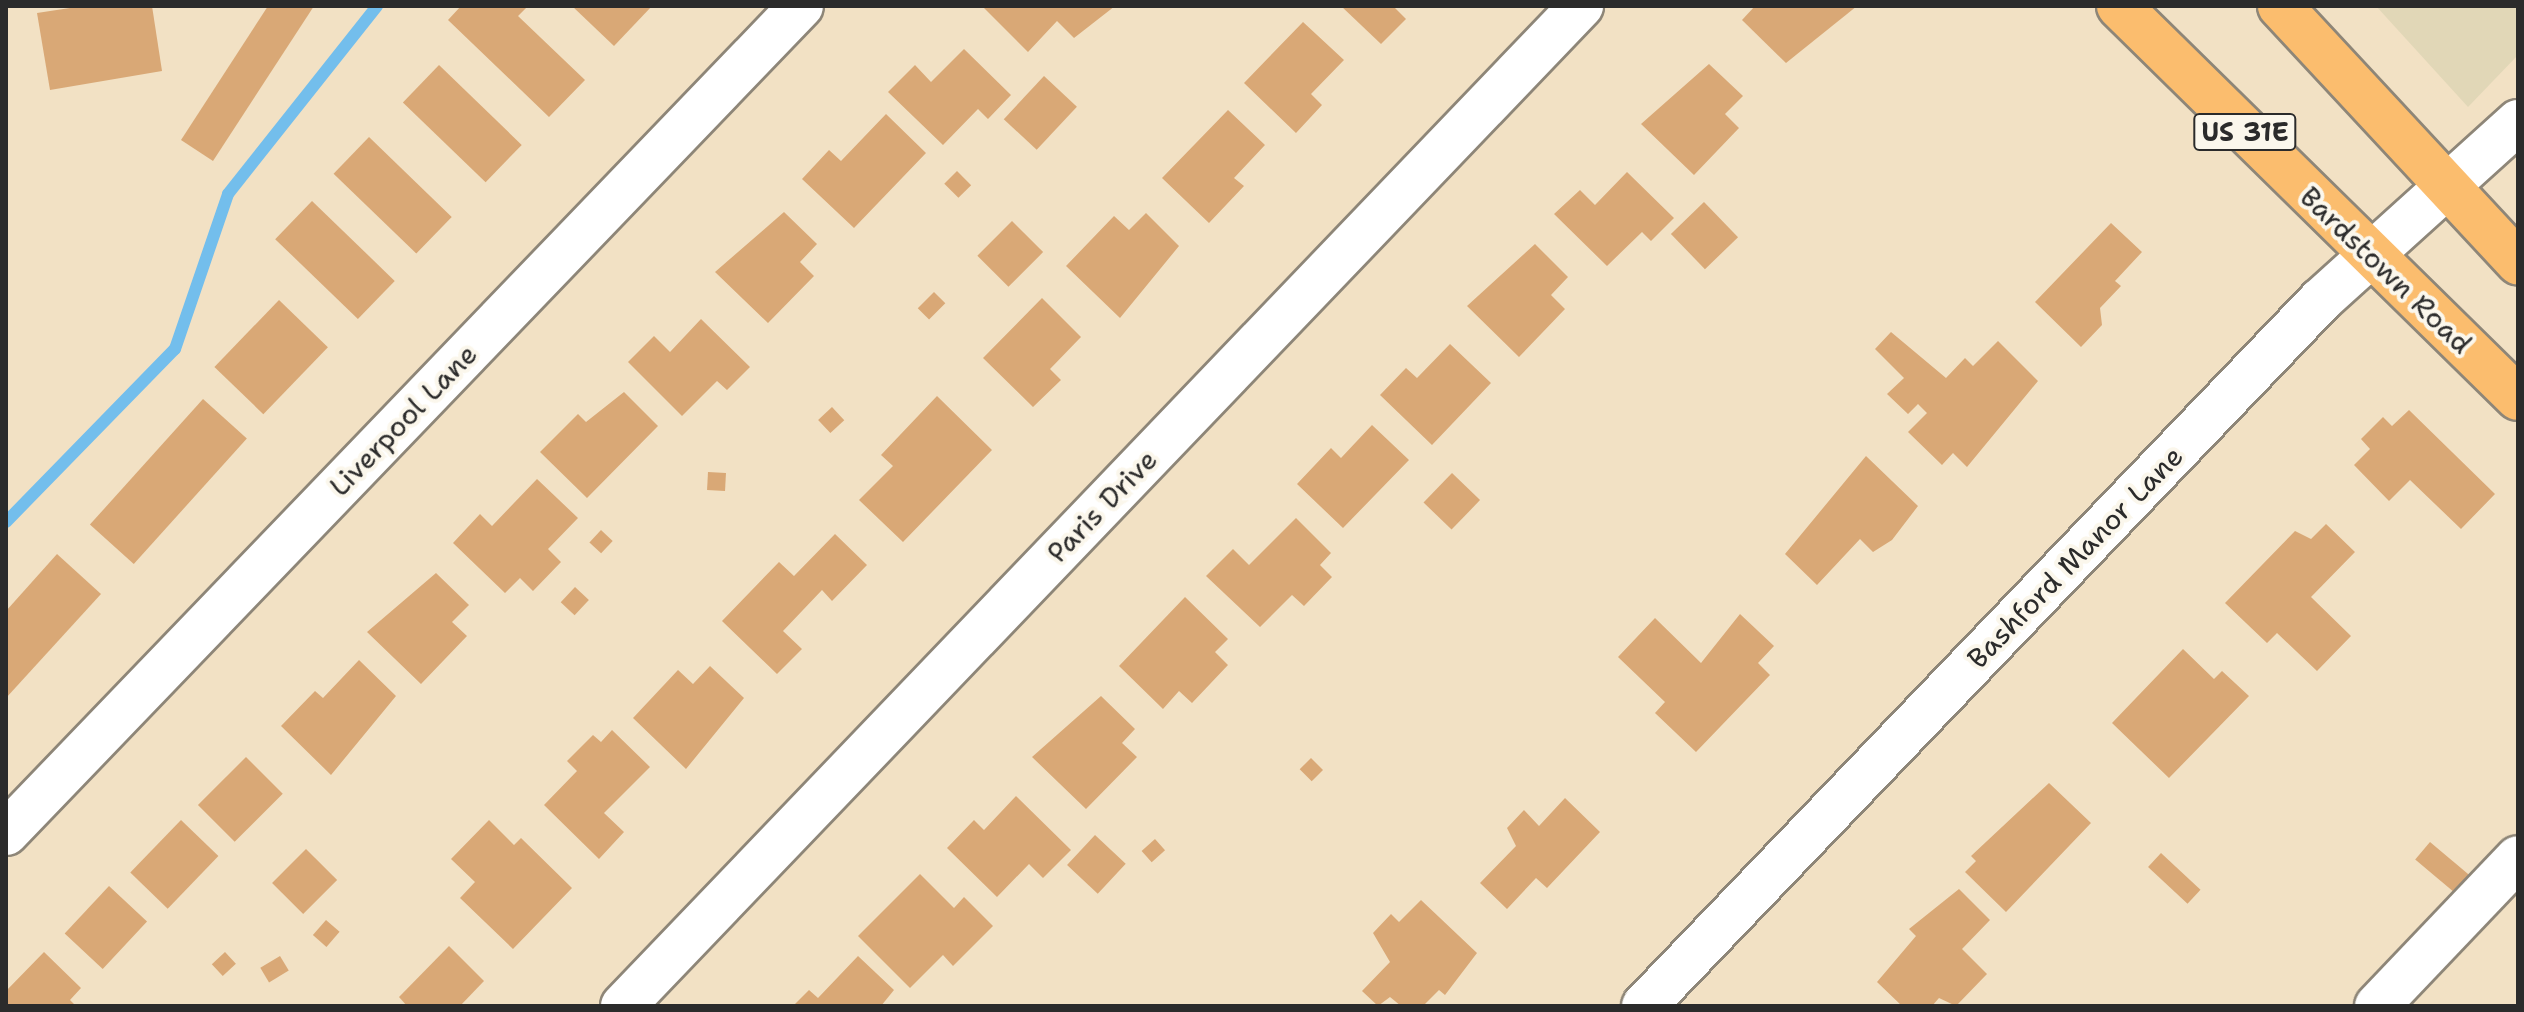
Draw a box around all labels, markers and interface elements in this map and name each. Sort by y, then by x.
road number: US 31E [2193,110,2297,154]
street label: Bardstown Road [2293,180,2479,360]
street label: Liverpool Lane [322,337,484,503]
street label: Bashford Manor Lane [1960,439,2190,675]
street label: Paris Drive [1040,443,1164,569]

